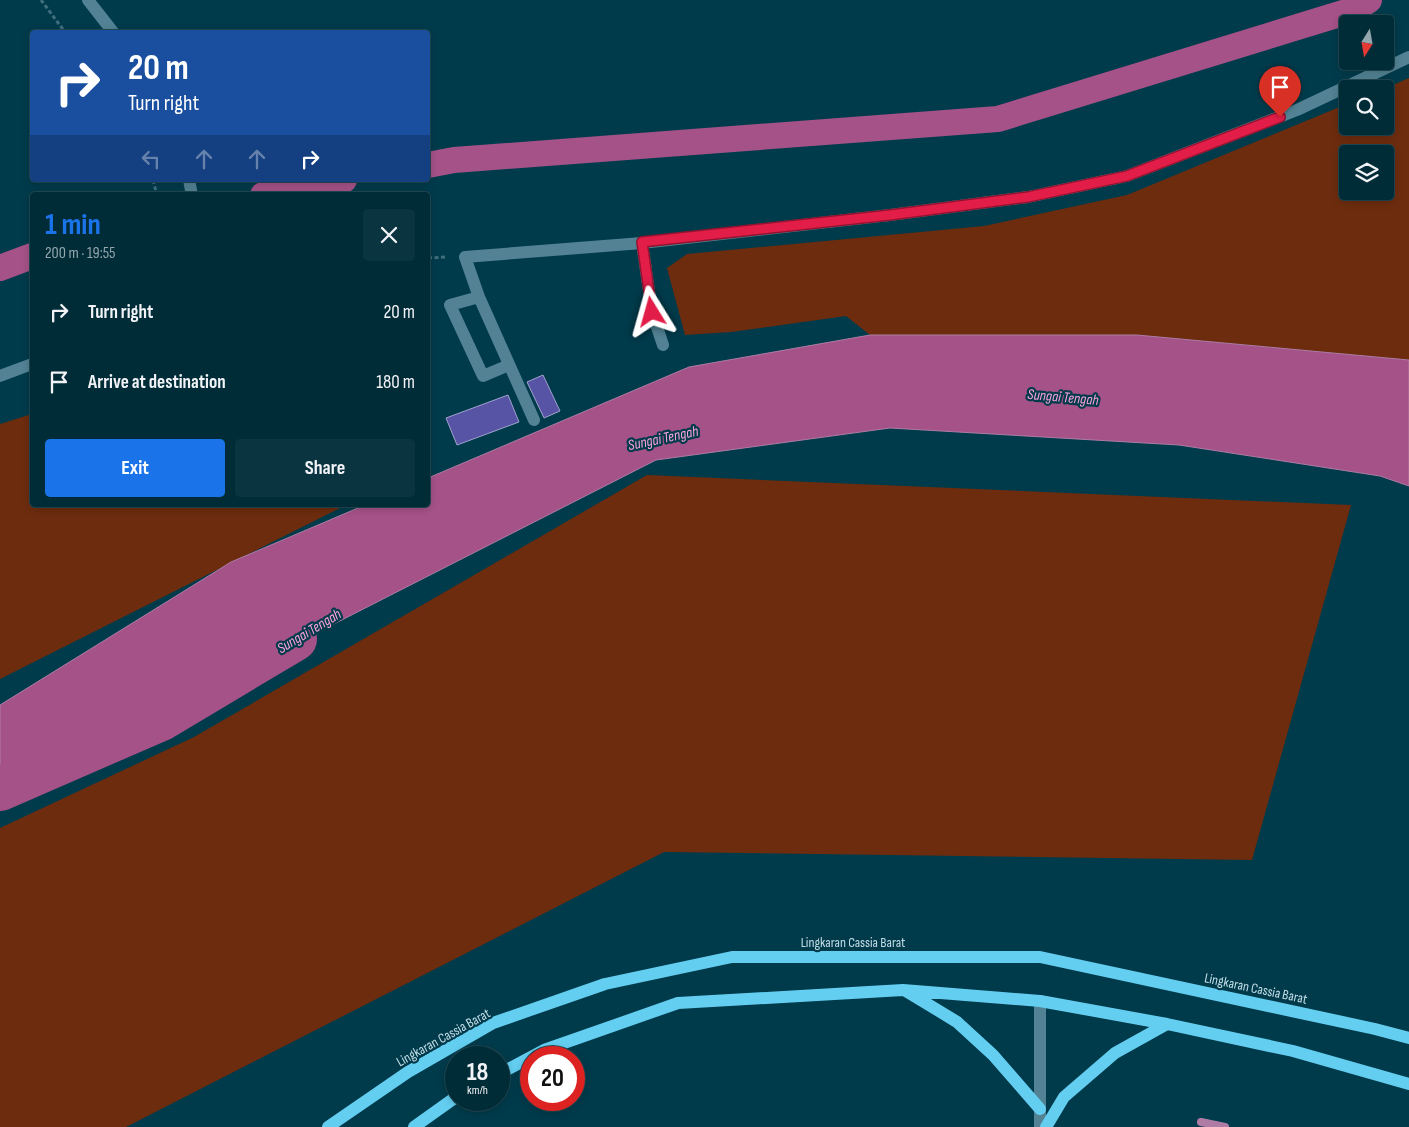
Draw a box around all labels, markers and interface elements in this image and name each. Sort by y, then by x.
north arrow [1339,15,1394,70]
map controls [1339,15,1394,200]
text: 20 m [128,47,189,90]
icon: right [45,50,110,115]
pin [1259,66,1301,117]
icon: arrive [1266,73,1294,101]
button: search [1339,80,1394,135]
text: Turn right [128,90,199,117]
icon: left [137,145,165,173]
icon: ahead [190,145,218,173]
icon: ahead [243,145,271,173]
icon: right [296,145,324,173]
button: layers [1339,145,1394,200]
text: 1 min [45,207,101,243]
button: close [363,209,415,261]
text: 200 m · 19:55 [45,244,116,263]
position arrow [625,285,677,337]
icon: right [45,298,73,326]
text: Turn right [88,301,153,324]
text: 20 m [383,301,415,324]
icon: arrive [45,368,73,396]
text: Arrive at destination [88,371,226,394]
text: 180 m [376,371,415,394]
water label: Sungai Tengah [1026,385,1099,410]
water label: Sungai Tengah [626,422,700,455]
button: Exit [45,439,225,497]
button: Share [235,439,415,497]
water label: Sungai Tengah [274,605,345,658]
street label: Lingkaran Cassia Barat [801,934,905,951]
street label: Lingkaran Cassia Barat [1203,969,1309,1008]
street label: Lingkaran Cassia Barat [393,1005,493,1070]
speed limit sign: 20 [520,1046,585,1111]
text: 18 [467,1057,488,1088]
text: km/h [467,1083,488,1098]

